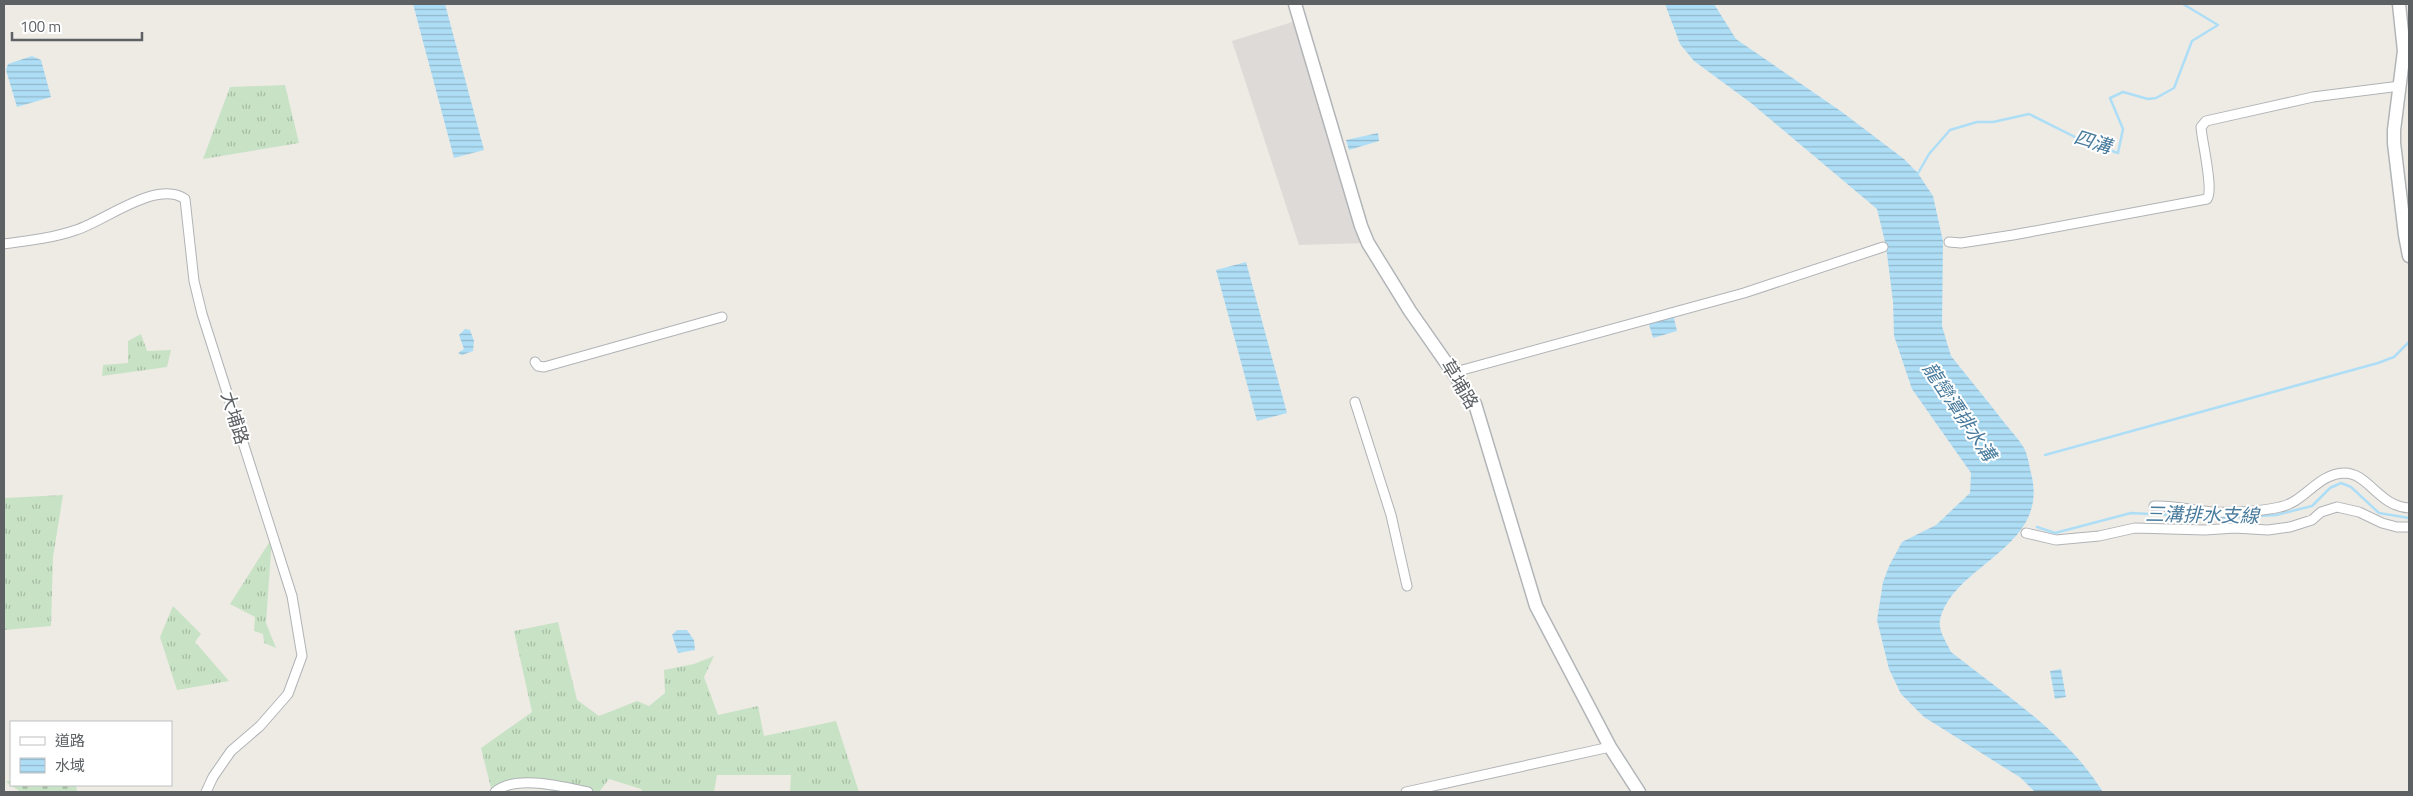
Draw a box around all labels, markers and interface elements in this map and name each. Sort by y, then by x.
scale bar [12,10,142,42]
text: 100 m [20,15,61,38]
water label: 四溝 [2071,122,2118,161]
street label: 草埔路 [1435,354,1485,414]
water label: 龍巒潭排水溝 [1916,356,2006,469]
street label: 大埔路 [214,388,256,448]
water label: 三溝排水支線 [2145,499,2261,530]
legend [10,721,172,786]
text: 道路 [55,729,85,752]
text: 水域 [55,754,85,777]

